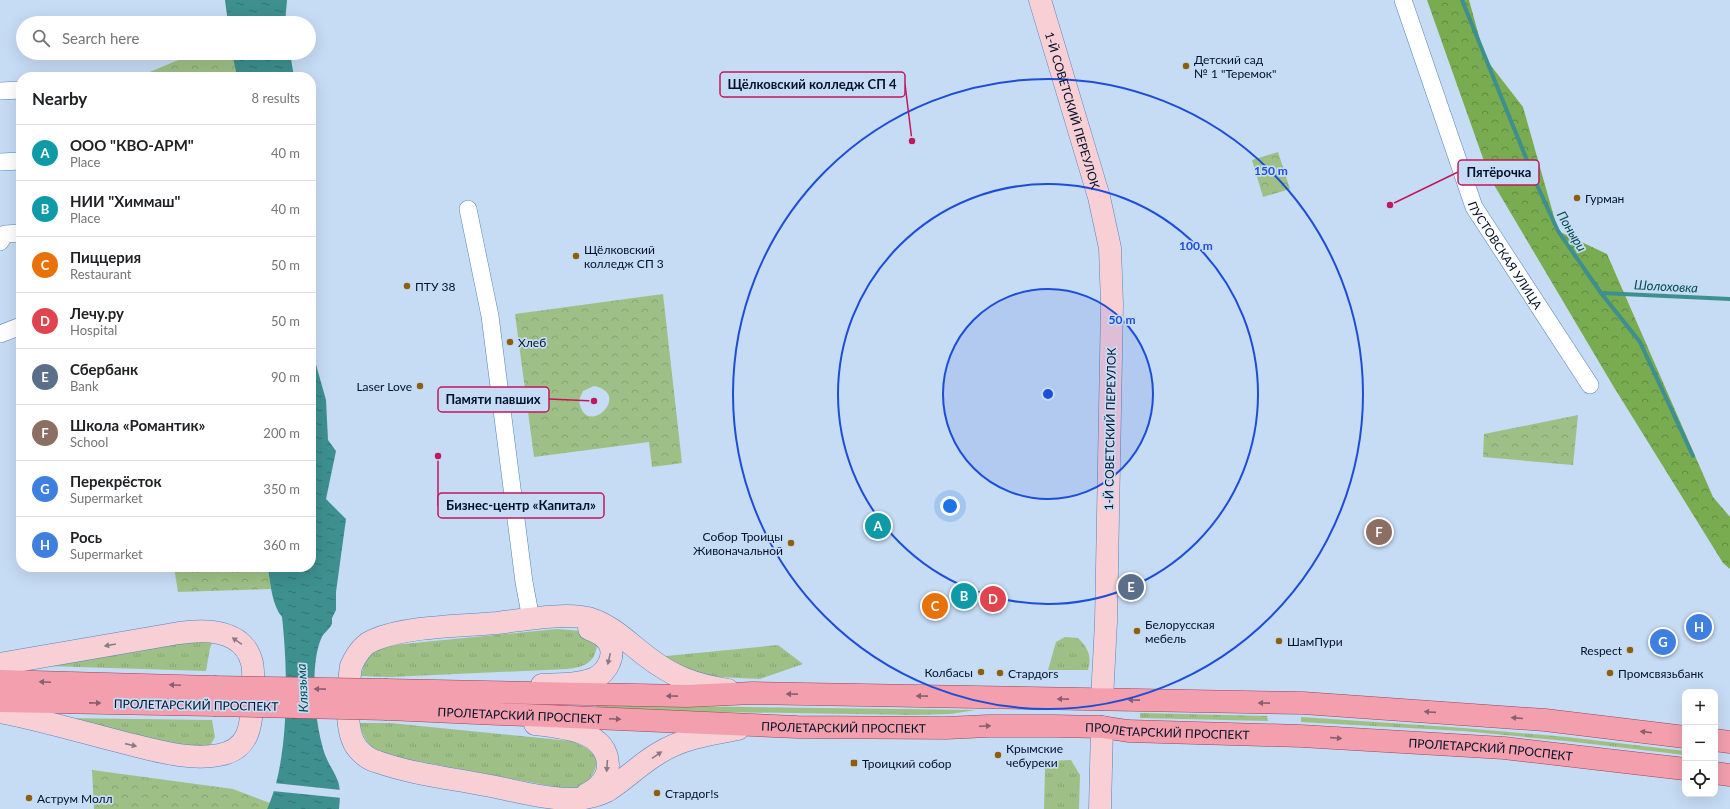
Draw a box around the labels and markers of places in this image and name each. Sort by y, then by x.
place label: Детский сад № 1 "Теремок" [1194,52,1276,81]
marker: Детский сад № 1 "Теремок" [1181,61,1191,71]
callout: Щёлковский колледж СП 4 [720,72,905,97]
callout: Пятёрочка [1458,160,1539,185]
place label: Гурман [1585,191,1624,206]
marker: Гурман [1572,193,1582,203]
place label: Щёлковский колледж СП 3 [584,242,664,271]
marker: Щёлковский колледж СП 3 [571,251,581,261]
place label: ПТУ 38 [415,279,455,294]
marker: ПТУ 38 [402,281,412,291]
place label: Хлеб [518,335,546,350]
marker: Хлеб [505,337,515,347]
place label: Laser Love [356,379,412,394]
marker: Laser Love [415,381,425,391]
callout: Памяти павших [438,387,549,412]
centre of rings [1041,387,1055,401]
callout: Бизнес-центр «Капитал» [438,493,604,518]
pin: A [865,511,891,541]
pin: F [1366,517,1392,547]
place label: Собор Троицы Живоначальной [693,529,783,558]
marker: Собор Троицы Живоначальной [786,538,796,548]
pin: E [1118,572,1144,602]
pin: B [951,581,977,611]
pin: D [980,584,1006,614]
pin: C [922,591,948,621]
pin: H [1686,612,1712,642]
place label: Белорусская мебель [1145,617,1215,646]
marker: Белорусская мебель [1132,626,1142,636]
pin: G [1650,627,1676,657]
place label: ШамПури [1287,634,1343,649]
marker: ШамПури [1274,636,1284,646]
place label: Respect [1580,643,1623,658]
marker: Respect [1625,645,1635,655]
place label: Колбасы [924,665,973,680]
place label: Стардогs [1008,666,1059,681]
place label: Промсвязьбанк [1618,666,1704,681]
marker: Колбасы [976,667,986,677]
marker: Стардогs [995,668,1005,678]
marker: Промсвязьбанк [1605,668,1615,678]
place label: Крымские чебуреки [1006,741,1063,770]
marker: Крымские чебуреки [993,750,1003,760]
place label: Троицкий собор [862,756,952,771]
marker: Троицкий собор [849,758,859,768]
place label: Стардог!s [665,786,719,801]
marker: Стардог!s [652,788,662,798]
place label: Аструм Молл [37,791,113,806]
marker: Аструм Молл [24,793,34,803]

